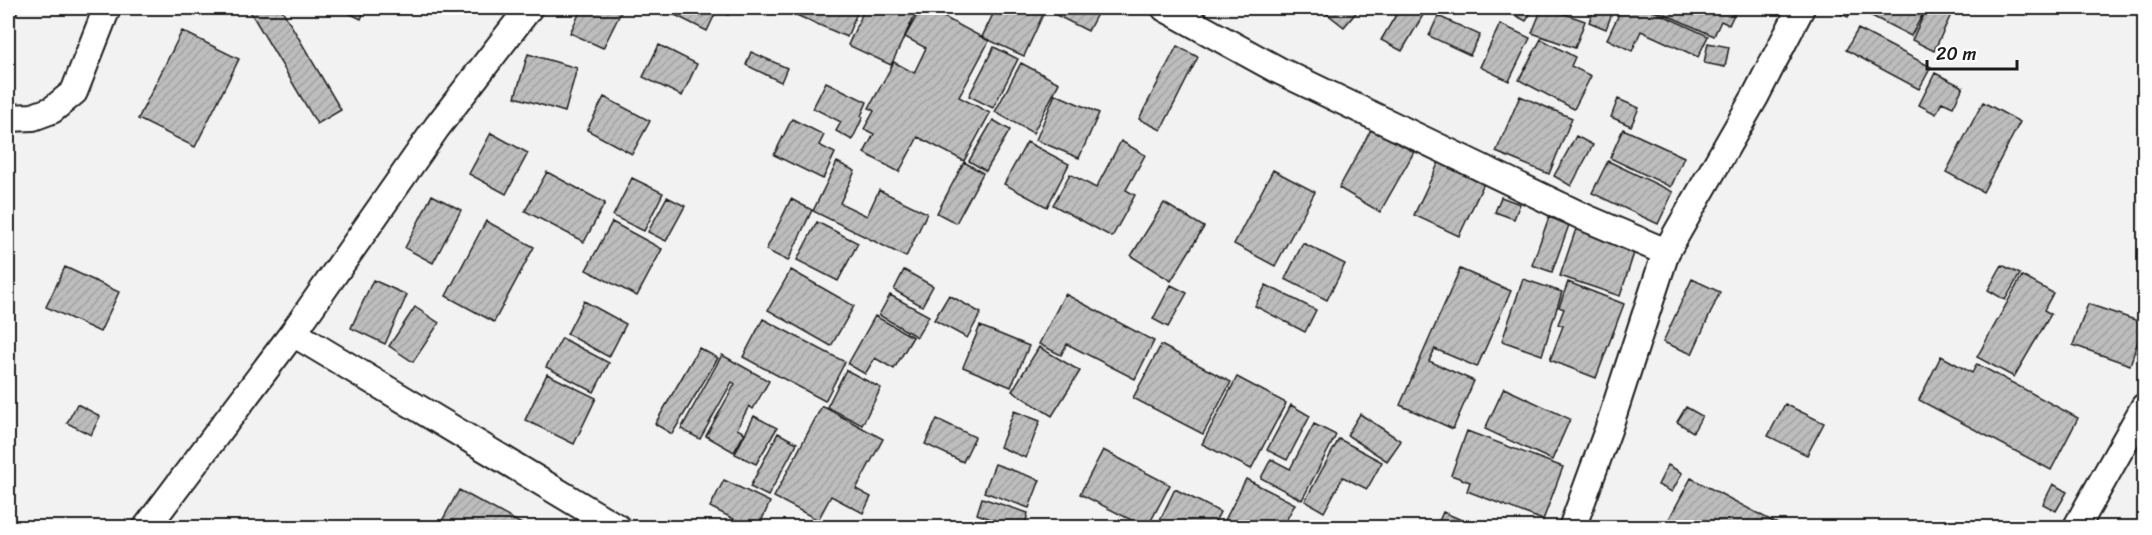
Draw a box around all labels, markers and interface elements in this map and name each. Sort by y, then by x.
scale bar [1927,33,2017,71]
text: 20 m [1936,38,1976,70]

